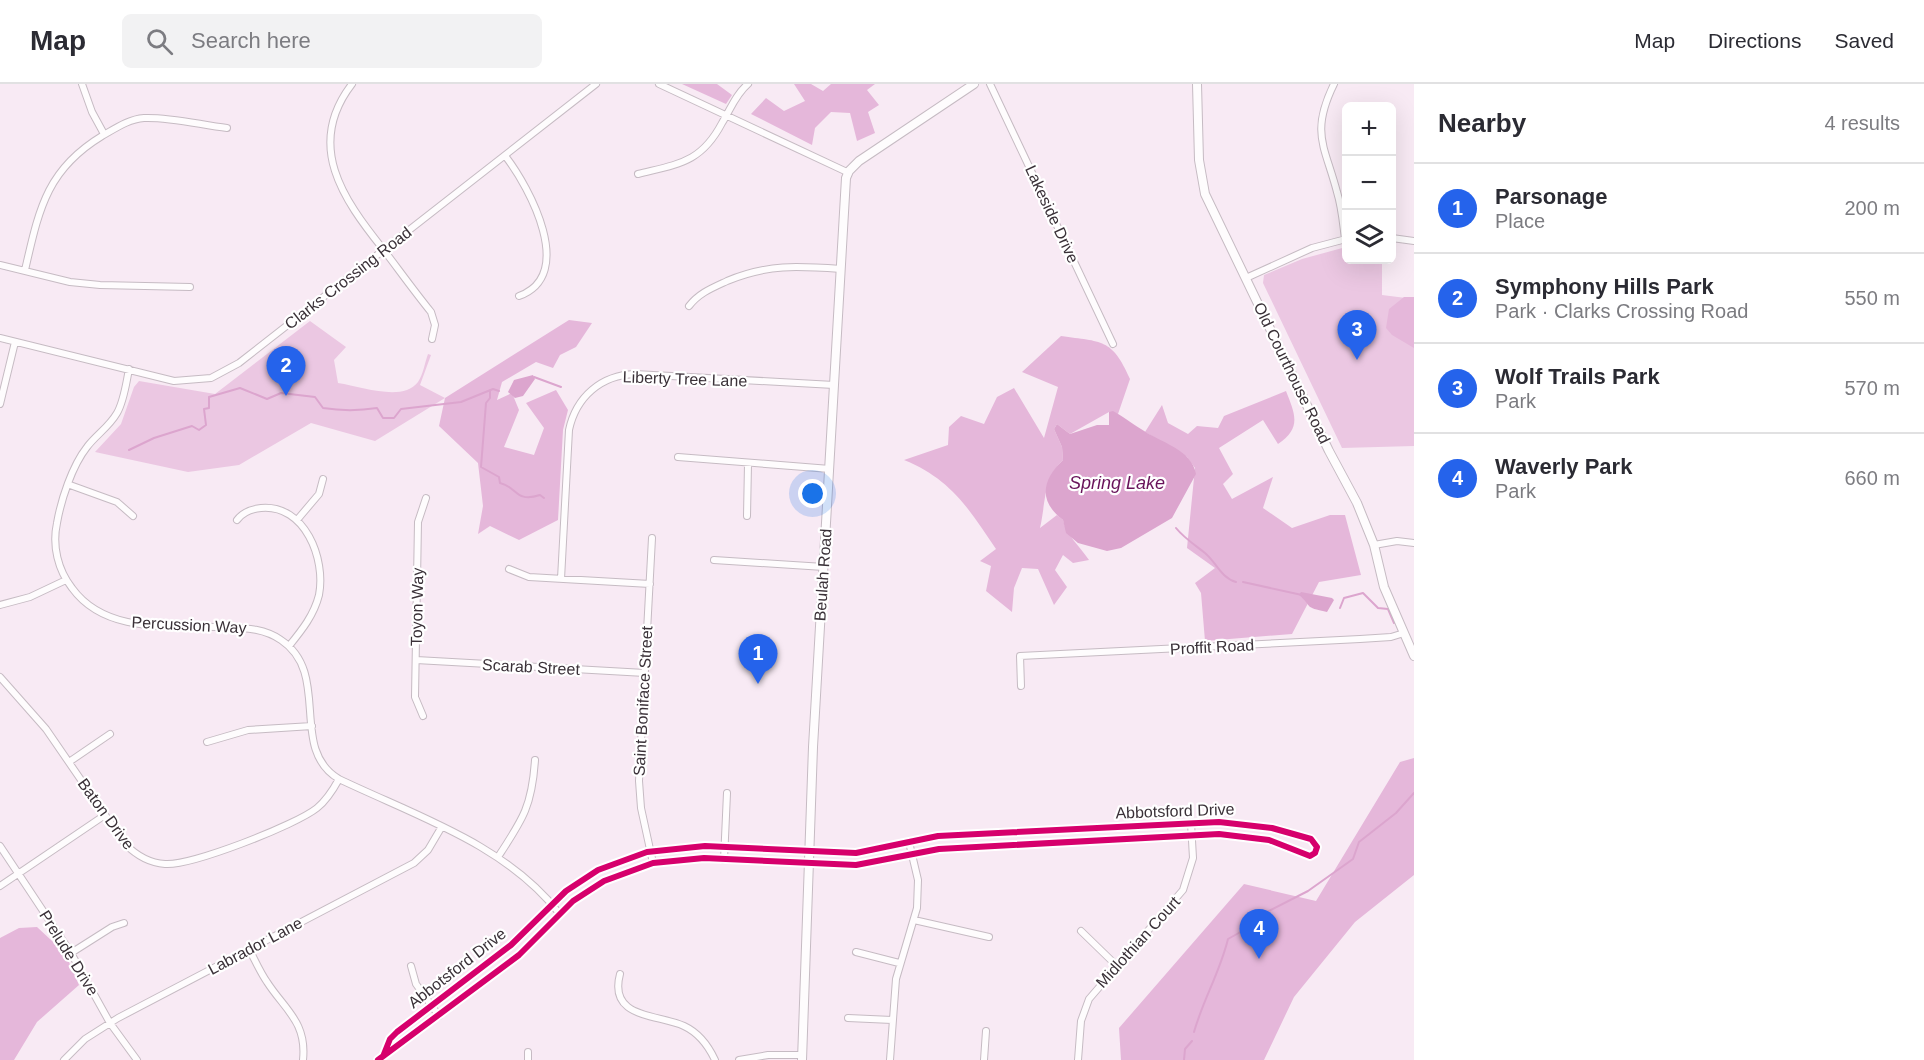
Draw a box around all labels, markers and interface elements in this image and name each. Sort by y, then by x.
search box [122,14,542,68]
text: Map [30,25,86,56]
icon: search [143,25,176,58]
text: Search here [191,28,311,53]
text: Map [1634,29,1675,52]
text: Directions [1708,29,1801,52]
text: Saved [1834,29,1894,52]
map controls [1342,102,1396,264]
button: + [1342,102,1396,156]
text: Nearby [1438,108,1526,138]
text: 4 results [1824,112,1900,134]
button: − [1342,156,1396,210]
street label: Lakeside Drive [1022,162,1082,266]
text: Parsonage [1495,184,1608,209]
text: 1 [1452,197,1463,219]
text: 200 m [1844,197,1900,219]
button: layers [1342,210,1396,264]
text: Place [1495,210,1545,232]
street label: Clarks Crossing Road [281,223,415,333]
text: Symphony Hills Park [1495,274,1714,299]
text: 2 [1452,287,1463,309]
text: 550 m [1844,287,1900,309]
street label: Old Courthouse Road [1250,300,1334,446]
text: Park · Clarks Crossing Road [1495,300,1748,322]
pin: 3 [1338,310,1376,360]
pin: 2 [266,346,306,396]
text: Wolf Trails Park [1495,364,1660,389]
street label: Liberty Tree Lane [622,368,748,390]
text: 3 [1452,377,1463,399]
text: 570 m [1844,377,1900,399]
text: Park [1495,390,1536,412]
text: Waverly Park [1495,454,1632,479]
text: 4 [1452,467,1463,489]
text: 660 m [1844,467,1900,489]
water label: Spring Lake [1069,473,1165,493]
your location [798,479,827,508]
text: Park [1495,480,1536,502]
street label: Beulah Road [811,528,835,622]
street label: Toyon Way [408,568,426,646]
street label: Percussion Way [131,614,247,636]
street label: Saint Boniface Street [631,625,655,776]
pin: 1 [738,634,777,684]
street label: Proffit Road [1170,636,1254,658]
street label: Scarab Street [482,656,581,678]
street label: Baton Drive [75,775,138,853]
street label: Abbotsford Drive [1115,800,1235,822]
street label: Midlothian Court [1093,893,1184,991]
street label: Prelude Drive [36,907,102,999]
pin: 4 [1240,910,1278,959]
street label: Labrador Lane [205,914,305,978]
street label: Abbotsford Drive [405,925,509,1011]

